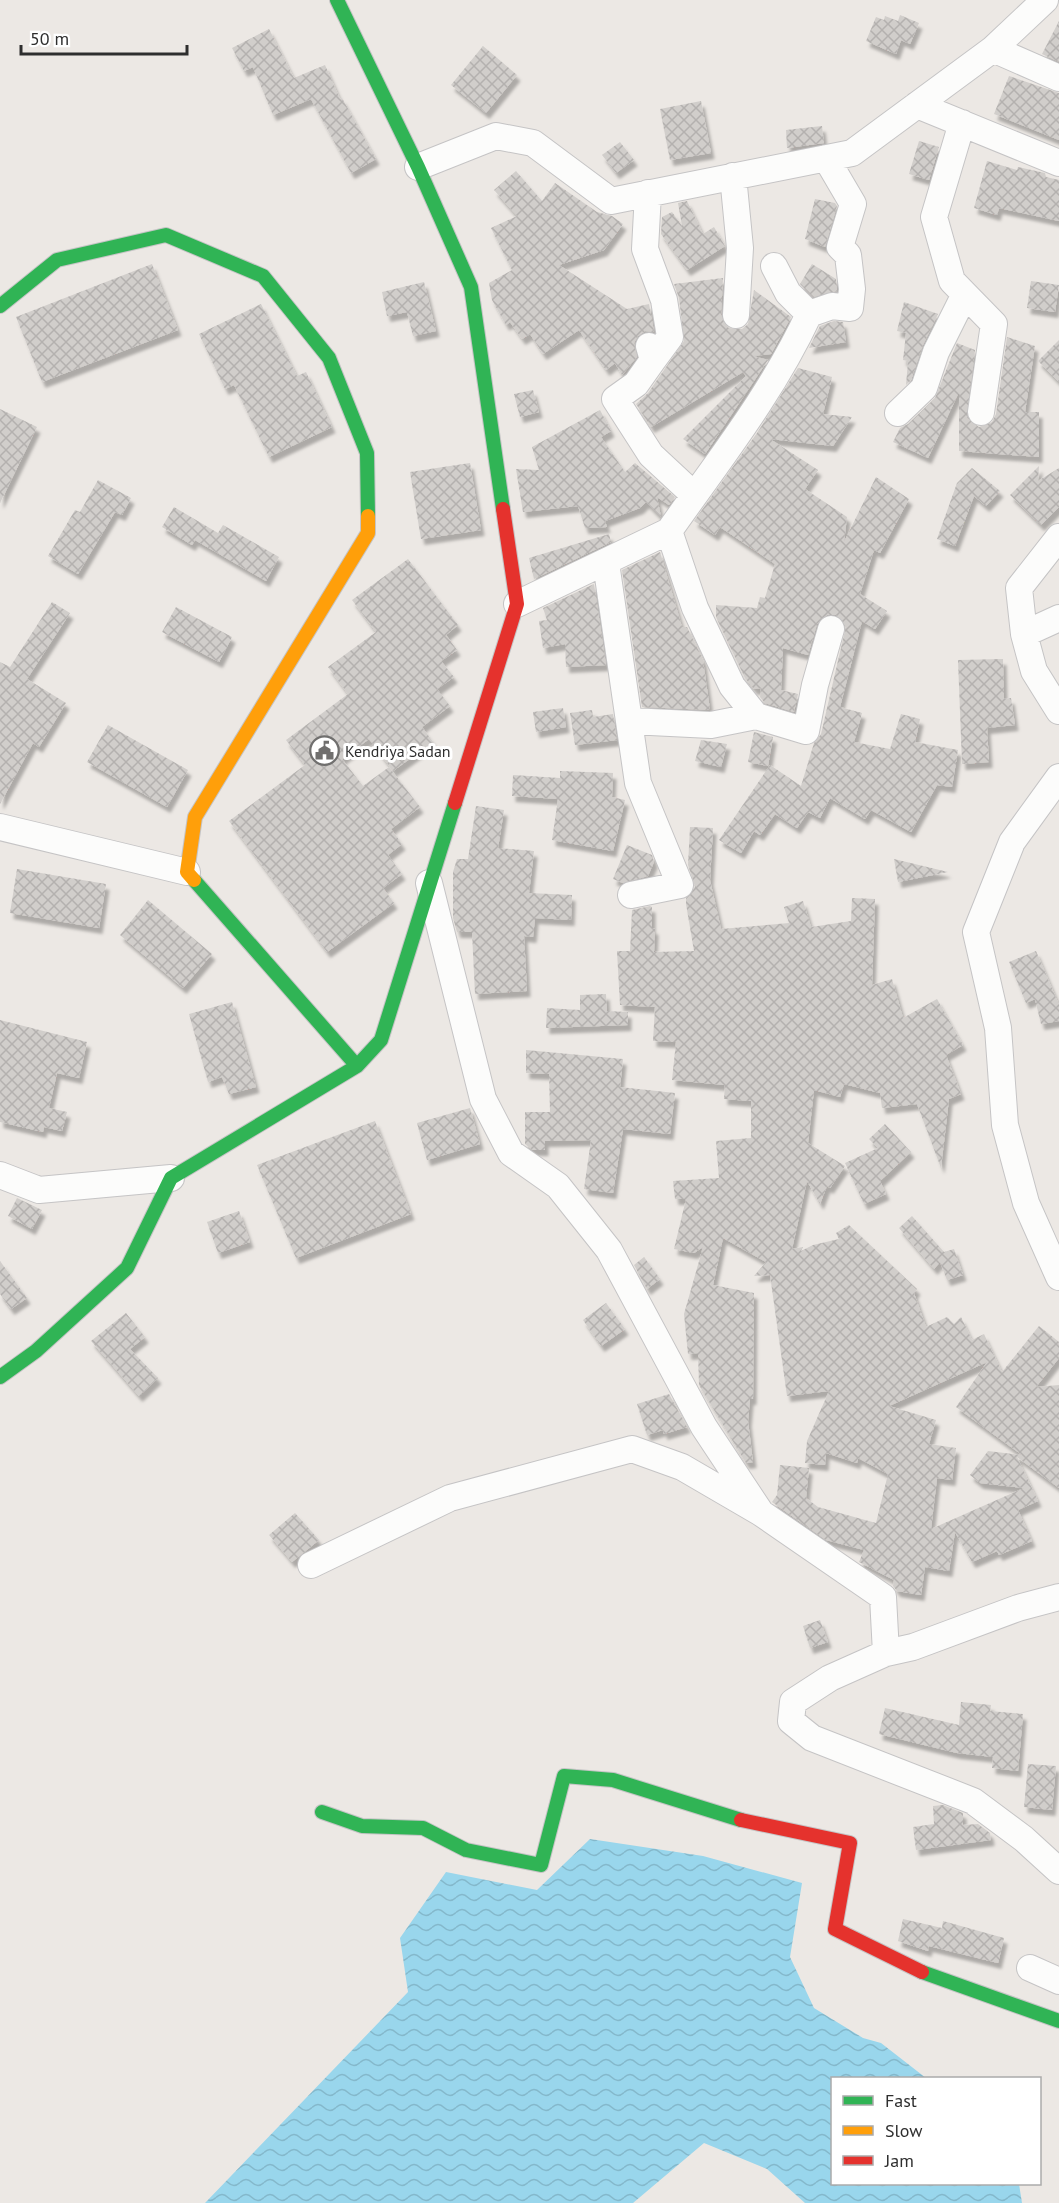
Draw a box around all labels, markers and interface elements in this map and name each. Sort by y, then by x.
scale bar [21,18,188,56]
text: 50 m [30,27,69,50]
public building icon: Kendriya Sadan [308,735,340,767]
place label: Kendriya Sadan [345,741,451,761]
legend [831,2077,1041,2185]
text: Fast [885,2089,917,2112]
text: Slow [885,2119,923,2142]
text: Jam [884,2149,914,2172]

